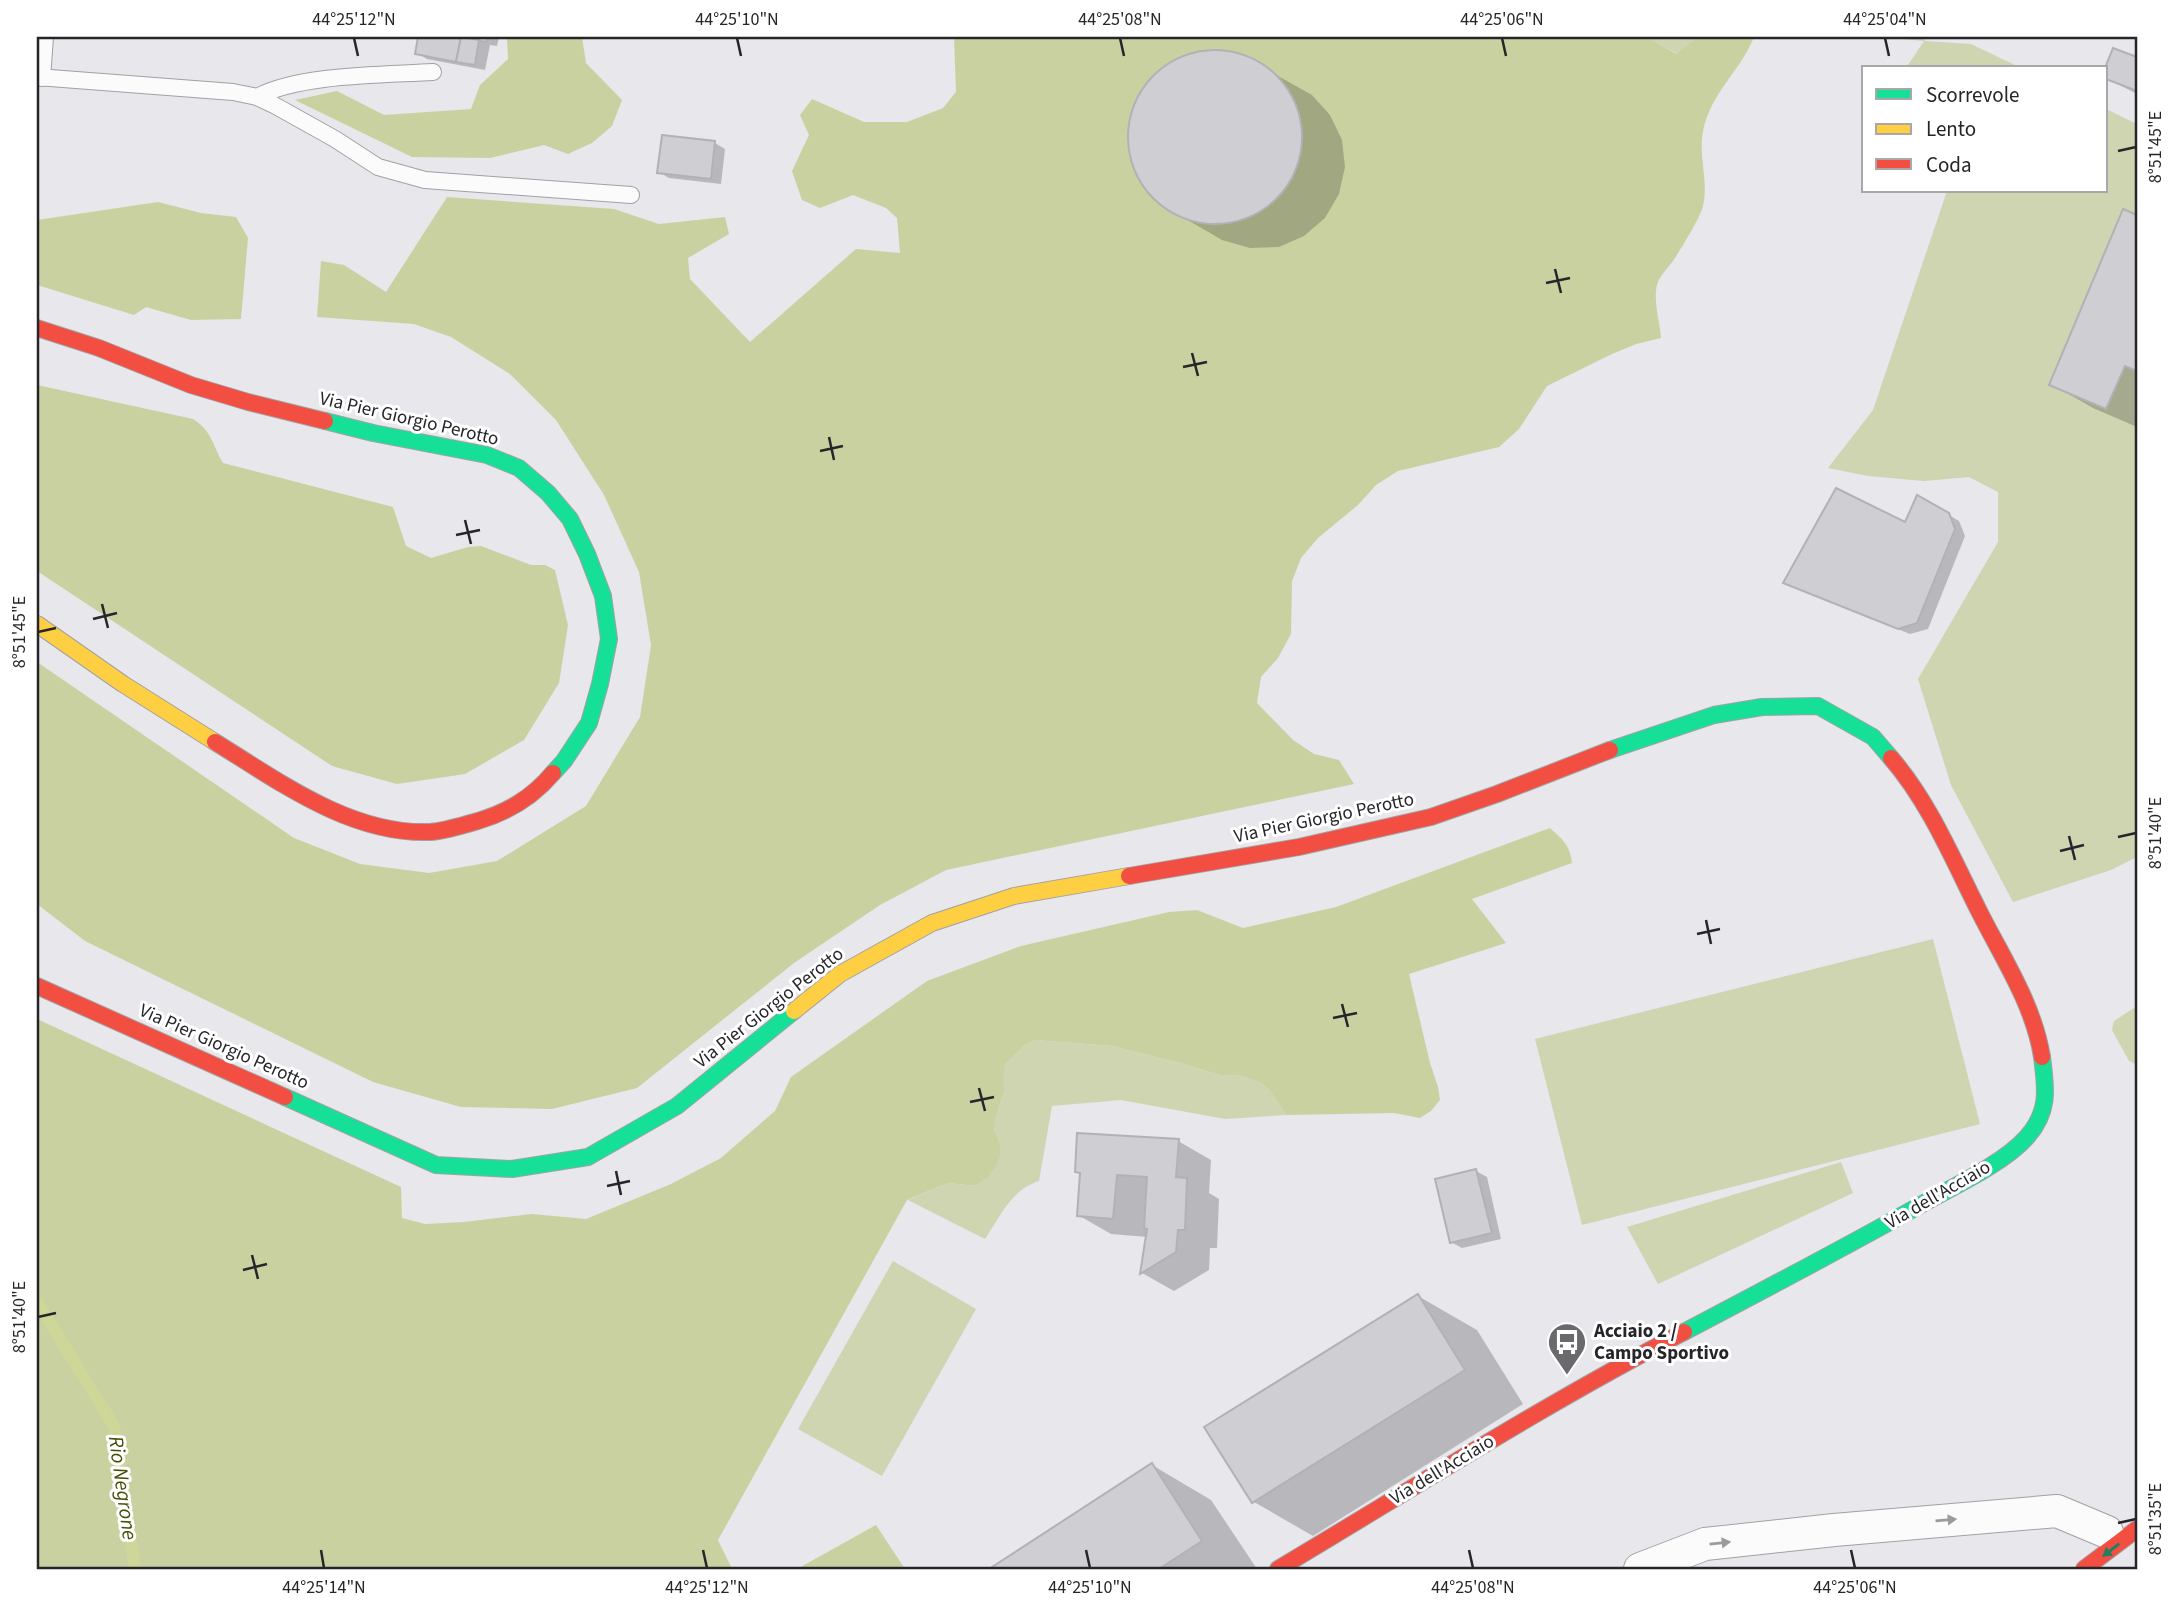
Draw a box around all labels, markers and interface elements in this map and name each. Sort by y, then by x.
text: 44°25'12"N [312,7,396,32]
text: 44°25'10"N [695,7,779,32]
text: 44°25'08"N [1078,7,1162,32]
text: 44°25'06"N [1460,7,1544,32]
text: 44°25'04"N [1843,7,1927,32]
legend [1862,66,2108,192]
text: Scorrevole [1926,80,2020,110]
text: 8°51'45"E [2143,111,2168,183]
text: Lento [1926,114,1976,144]
text: Coda [1926,150,1972,180]
street label: Via Pier Giorgio Perotto [317,385,501,453]
text: 8°51'45"E [7,596,32,668]
street label: Via Pier Giorgio Perotto [1232,786,1416,850]
text: 8°51'40"E [2143,797,2168,869]
street label: Via Pier Giorgio Perotto [689,941,849,1075]
street label: Via Pier Giorgio Perotto [135,997,313,1097]
street label: Via dell'Acciaio [1880,1154,1996,1236]
text: 8°51'40"E [7,1281,32,1353]
place label: Acciaio 2 / Campo Sportivo [1593,1318,1729,1367]
bus stop icon: Acciaio 2 / Campo Sportivo [1546,1321,1588,1376]
street label: Via dell'Acciaio [1385,1428,1499,1512]
water label: Rio Negrone [101,1434,145,1542]
text: 8°51'35"E [2143,1483,2168,1555]
one-way arrow [1936,1514,1958,1525]
one-way arrow [1709,1537,1731,1548]
one-way arrow [2102,1542,2120,1556]
text: 44°25'14"N [282,1575,366,1600]
text: 44°25'12"N [665,1575,749,1600]
text: 44°25'10"N [1048,1575,1132,1600]
text: 44°25'08"N [1431,1575,1515,1600]
text: 44°25'06"N [1813,1575,1897,1600]

